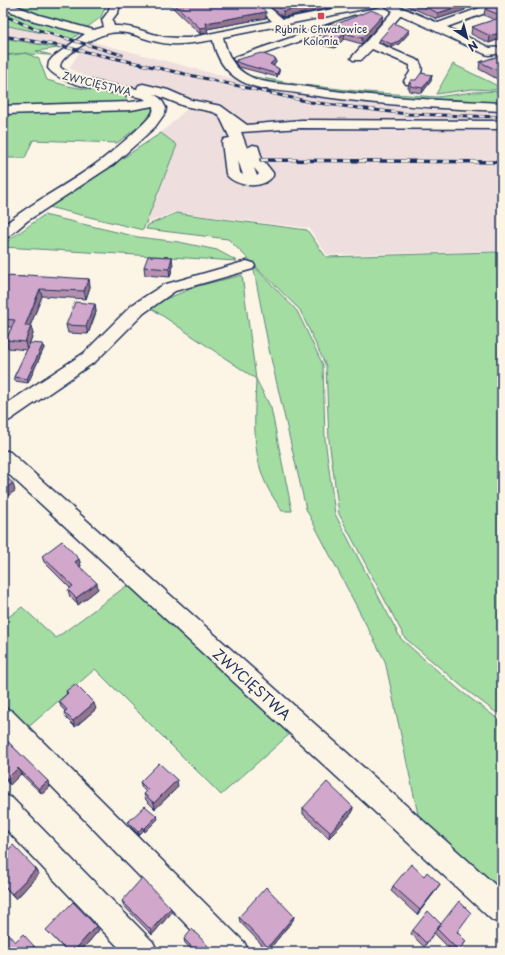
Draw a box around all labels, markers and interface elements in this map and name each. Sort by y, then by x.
marker: Rybnik Chwałowice Kolonia [316,11,326,21]
north arrow [447,18,487,58]
place label: Rybnik Chwałowice Kolonia [275,21,367,48]
text: N [464,37,482,56]
street label: ZWYCIĘSTWA [61,67,133,99]
street label: ZWYCIĘSTWA [208,643,296,725]

